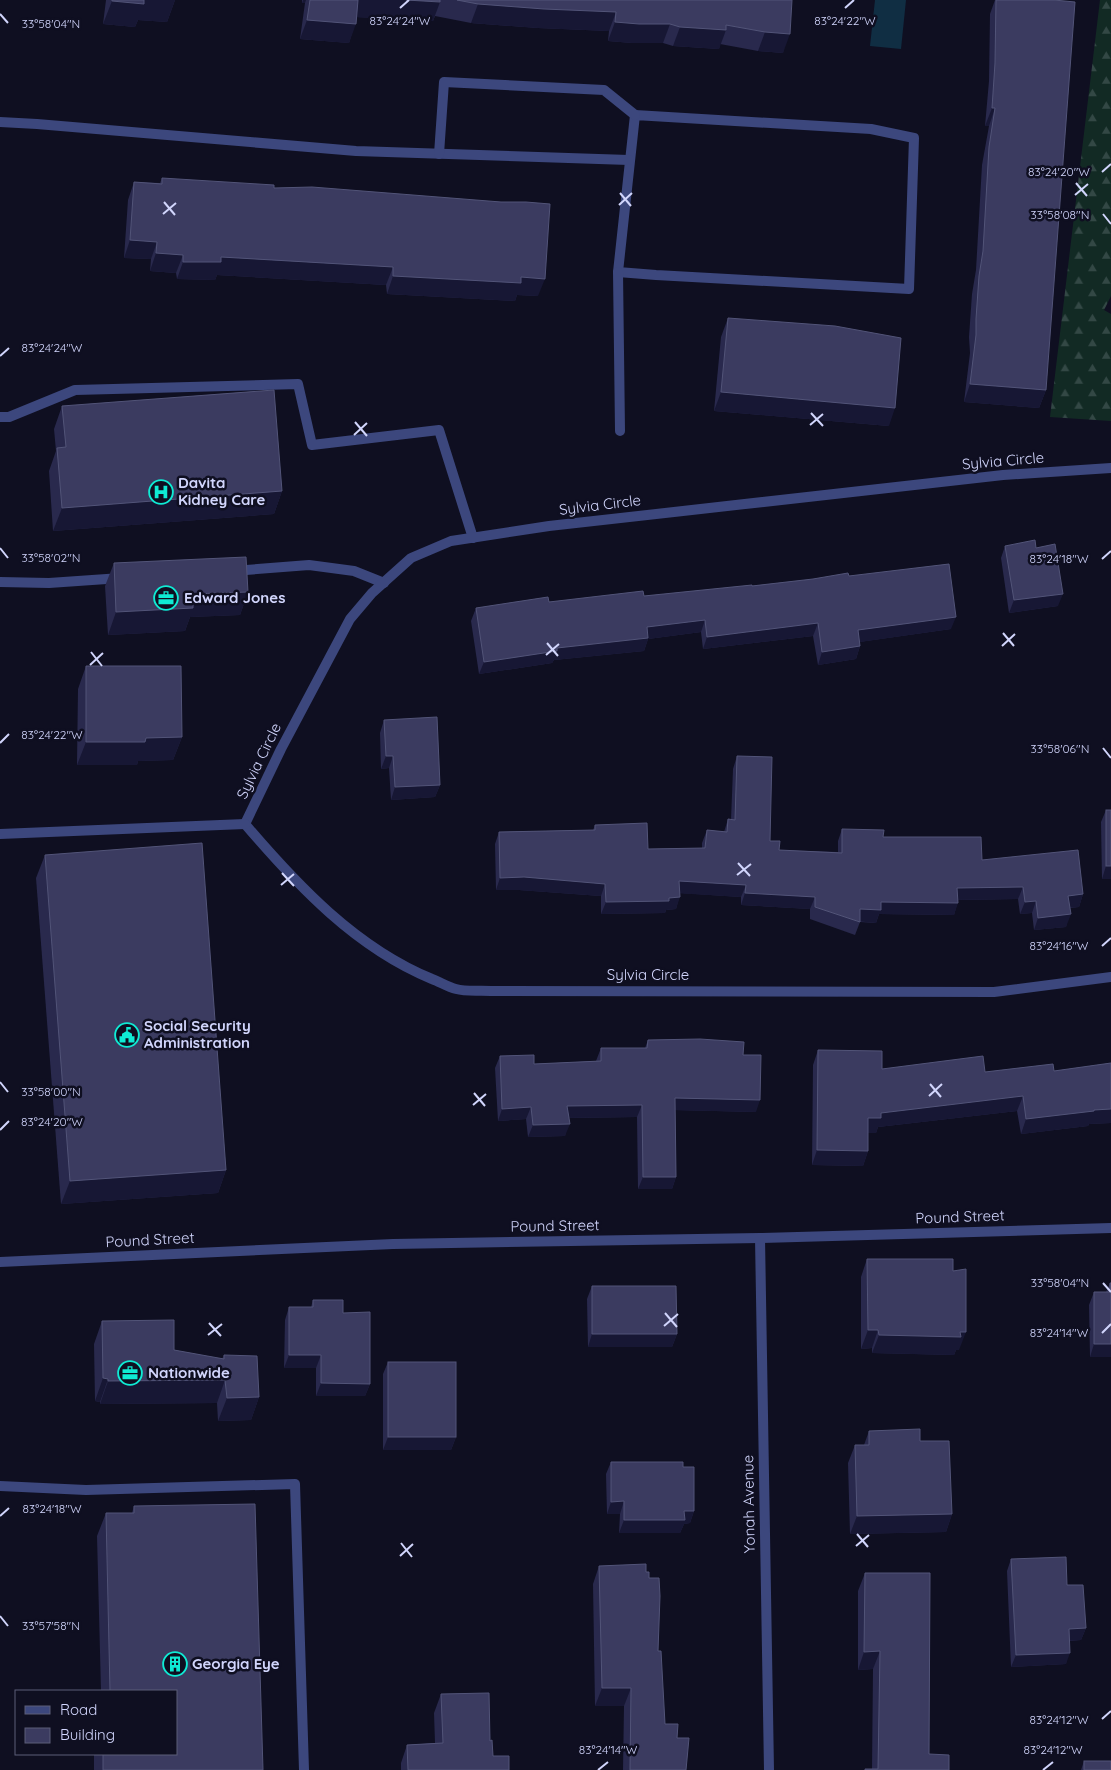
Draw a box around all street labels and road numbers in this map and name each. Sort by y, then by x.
street label: Sylvia Circle [961,447,1045,474]
street label: Sylvia Circle [558,490,642,519]
street label: Sylvia Circle [232,720,285,802]
street label: Sylvia Circle [607,965,689,984]
street label: Pound Street [915,1205,1005,1228]
street label: Pound Street [510,1215,600,1236]
street label: Pound Street [105,1228,195,1251]
street label: Yonah Avenue [738,1455,759,1553]

